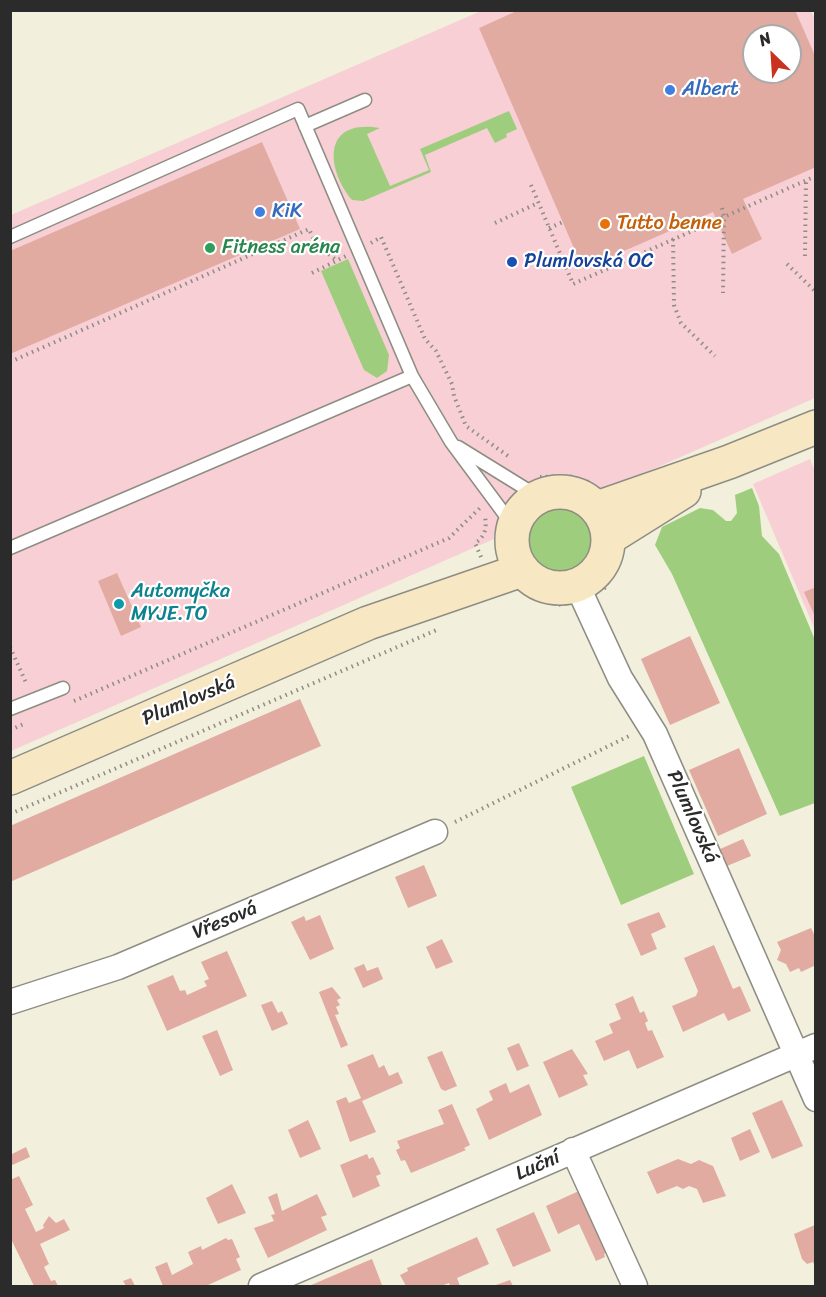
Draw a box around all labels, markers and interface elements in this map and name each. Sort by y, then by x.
north arrow [742,24,802,84]
text: N [754,24,776,55]
place label: Albert [682,78,739,102]
marker: Albert [663,83,677,97]
place label: KiK [272,200,302,224]
marker: KiK [253,205,267,219]
place label: Tutto benne [617,212,722,236]
marker: Tutto benne [598,217,612,231]
place label: Fitness aréna [222,236,340,260]
marker: Fitness aréna [203,241,217,255]
place label: Plumlovská OC [524,250,654,274]
marker: Plumlovská OC [505,255,519,269]
place label: Automyčka MYJE.TO [131,580,230,627]
marker: Automyčka MYJE.TO [112,597,126,611]
street label: Plumlovská [139,671,239,731]
street label: Plumlovská [661,767,723,867]
street label: Vřesová [189,897,261,945]
street label: Luční [512,1146,564,1186]

